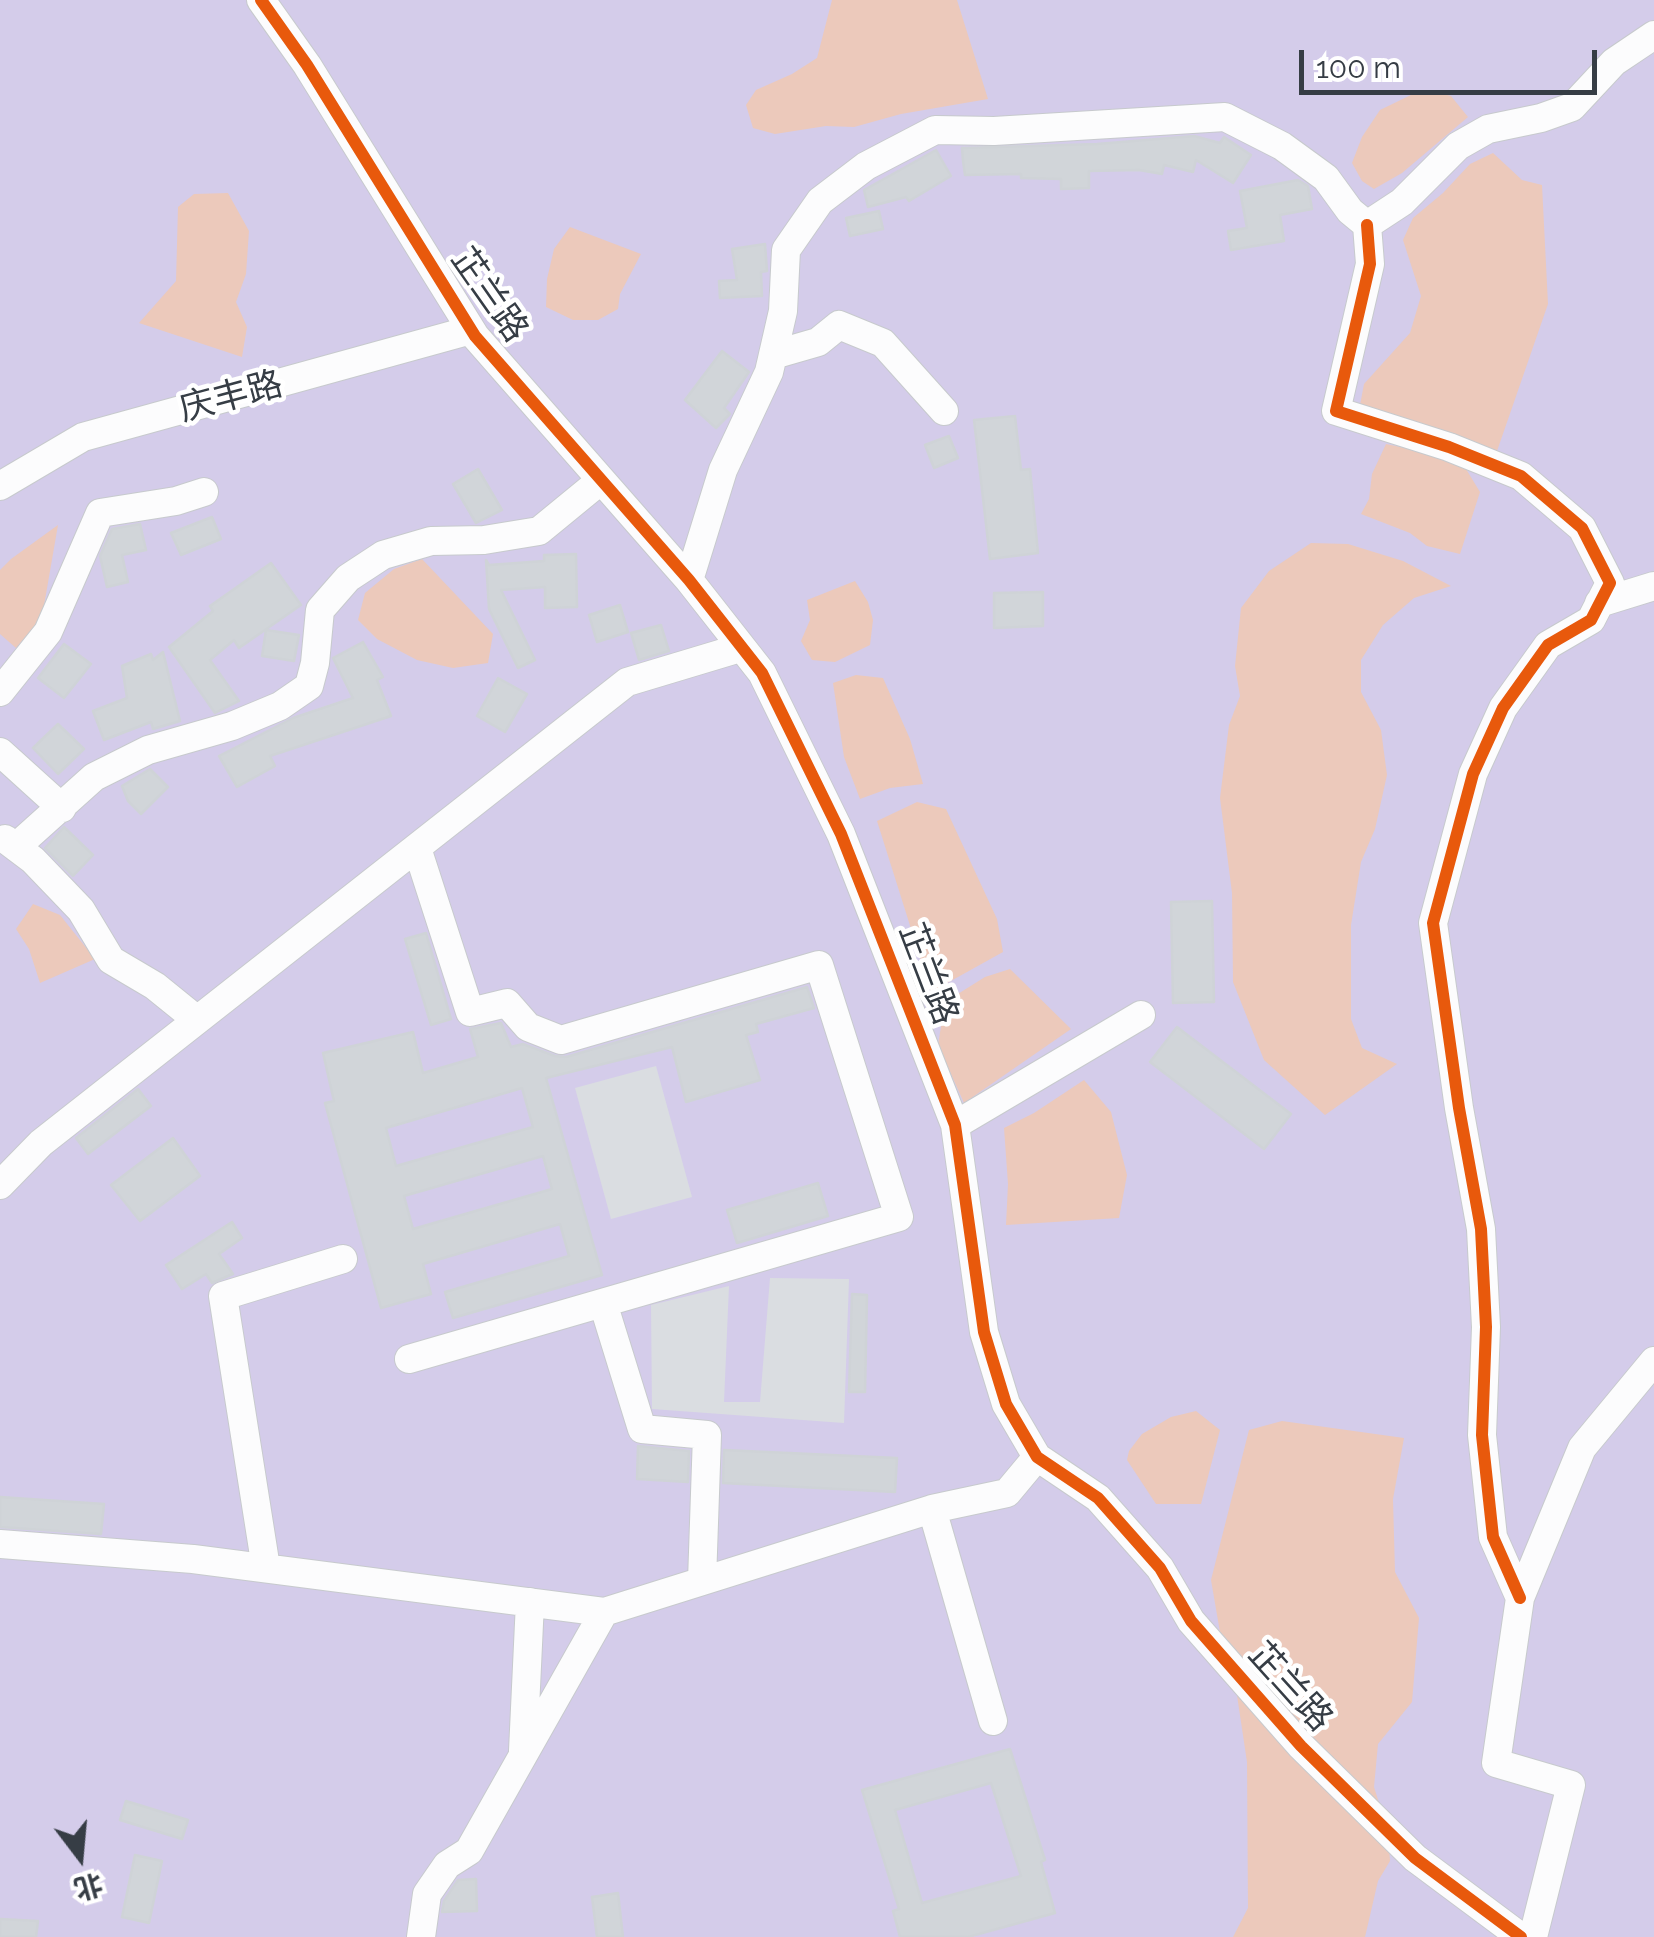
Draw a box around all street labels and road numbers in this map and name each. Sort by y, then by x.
street label: 芷兰路 [442,240,536,350]
street label: 庆丰路 [175,363,287,431]
street label: 芷兰路 [890,917,966,1031]
street label: 芷兰路 [1239,1634,1341,1740]

